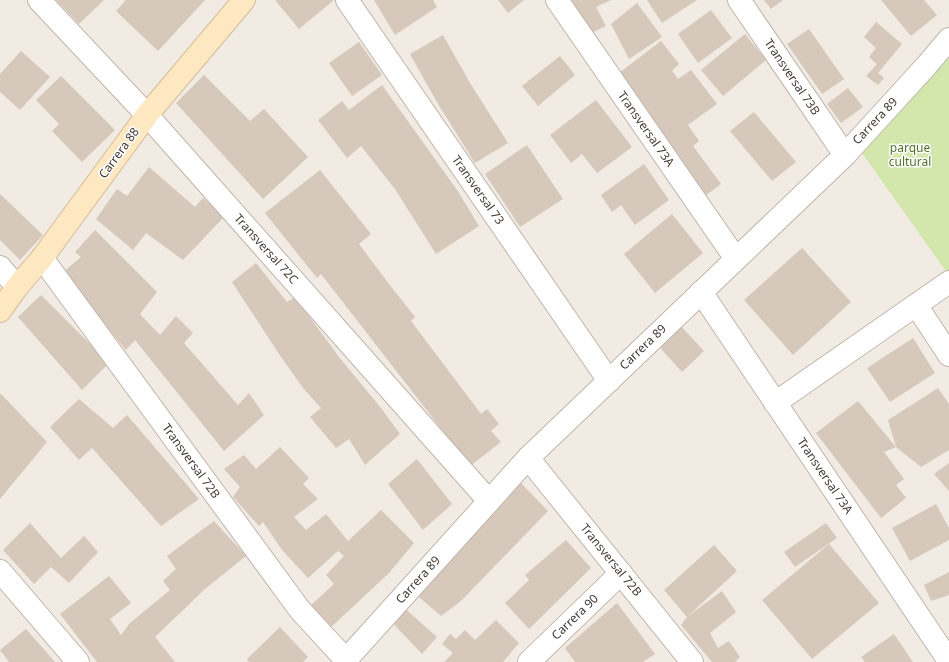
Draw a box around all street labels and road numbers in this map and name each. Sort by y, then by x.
street label: Transversal 73B [761,35,824,118]
street label: Transversal 73A [614,88,679,170]
street label: Carrera 89 [848,93,901,148]
street label: Carrera 88 [94,124,143,182]
street label: Transversal 73 [448,152,509,228]
street label: Transversal 72C [230,210,303,288]
street label: Carrera 89 [616,320,670,373]
street label: Transversal 72B [158,420,224,502]
street label: Transversal 73A [794,434,857,517]
street label: Transversal 72B [577,520,646,600]
street label: Carrera 89 [392,552,444,607]
street label: Carrera 90 [548,590,602,643]

